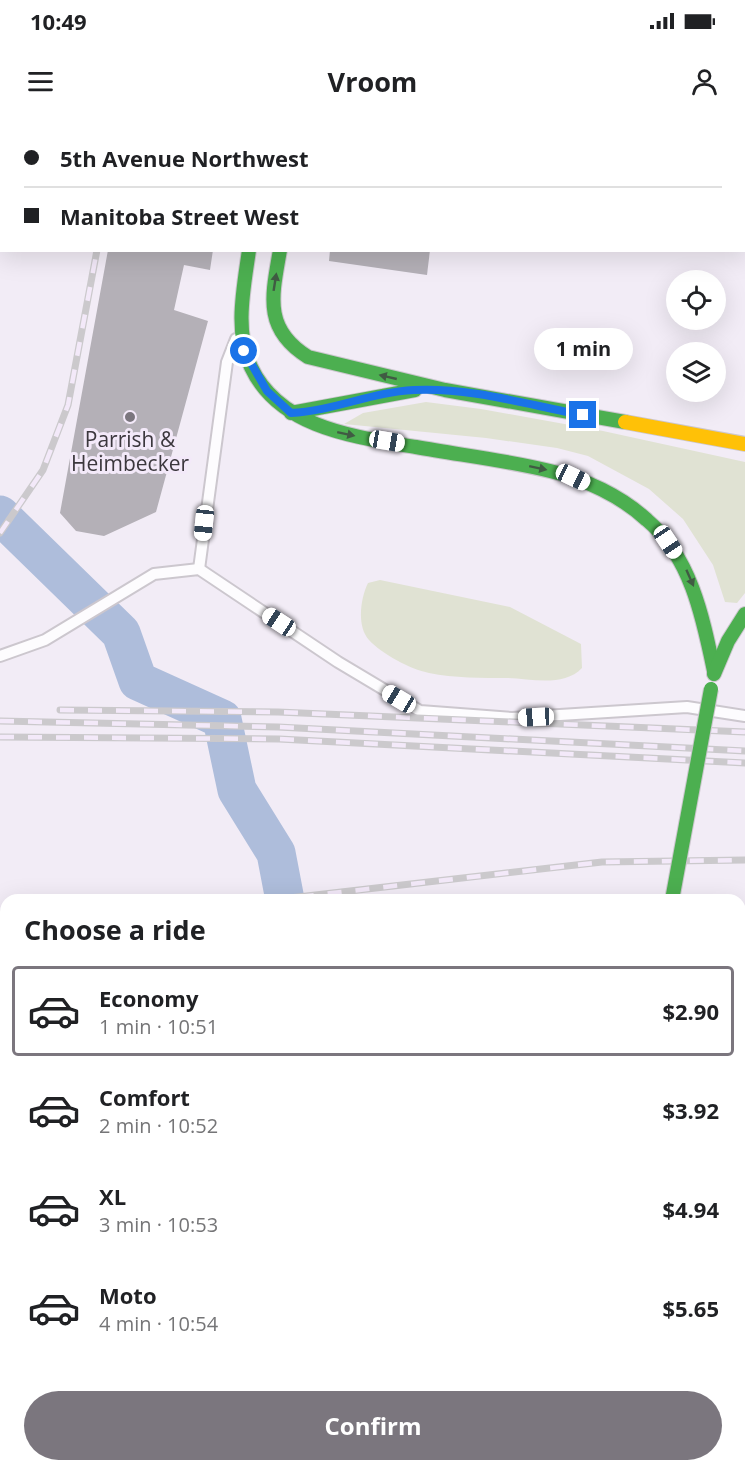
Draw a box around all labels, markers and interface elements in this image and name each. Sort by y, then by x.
text: 10:49 [30,6,87,36]
text: Vroom [328,63,417,100]
icon: menu [24,65,57,98]
icon: person [688,65,721,98]
text: 5th Avenue Northwest [60,143,308,173]
text: Manitoba Street West [60,201,299,231]
map controls [666,270,726,402]
button: locate [666,270,726,330]
one-way arrow [271,272,280,291]
callout: 1 min [534,328,632,370]
text: 1 min [556,335,611,362]
route start [230,337,257,364]
button: layers [666,342,726,402]
one-way arrow [378,371,397,381]
route end [569,401,596,428]
marker: Parrish & Heimbecker [123,410,137,424]
place label: Parrish & Heimbecker [71,425,189,477]
car [368,429,406,453]
one-way arrow [337,430,356,439]
car [553,461,593,493]
one-way arrow [529,464,548,473]
car [193,504,215,542]
car [650,522,686,562]
one-way arrow [685,569,695,587]
car [259,605,299,639]
car [379,682,419,716]
car [518,707,554,727]
text: Choose a ride [24,911,206,948]
text: Economy [99,983,198,1013]
icon: car [27,984,81,1038]
text: $2.90 [662,996,719,1026]
text: 1 min · 10:51 [99,1013,218,1040]
text: Comfort [99,1082,190,1112]
icon: car [27,1083,81,1137]
text: $3.92 [662,1095,719,1125]
text: 2 min · 10:52 [99,1112,218,1139]
text: XL [99,1181,126,1211]
icon: car [27,1182,81,1236]
text: $4.94 [662,1194,719,1224]
text: 3 min · 10:53 [99,1211,218,1238]
text: Moto [99,1280,157,1310]
icon: car [27,1281,81,1335]
text: $5.65 [662,1293,719,1323]
text: 4 min · 10:54 [99,1310,218,1337]
button: Confirm [24,1391,722,1460]

